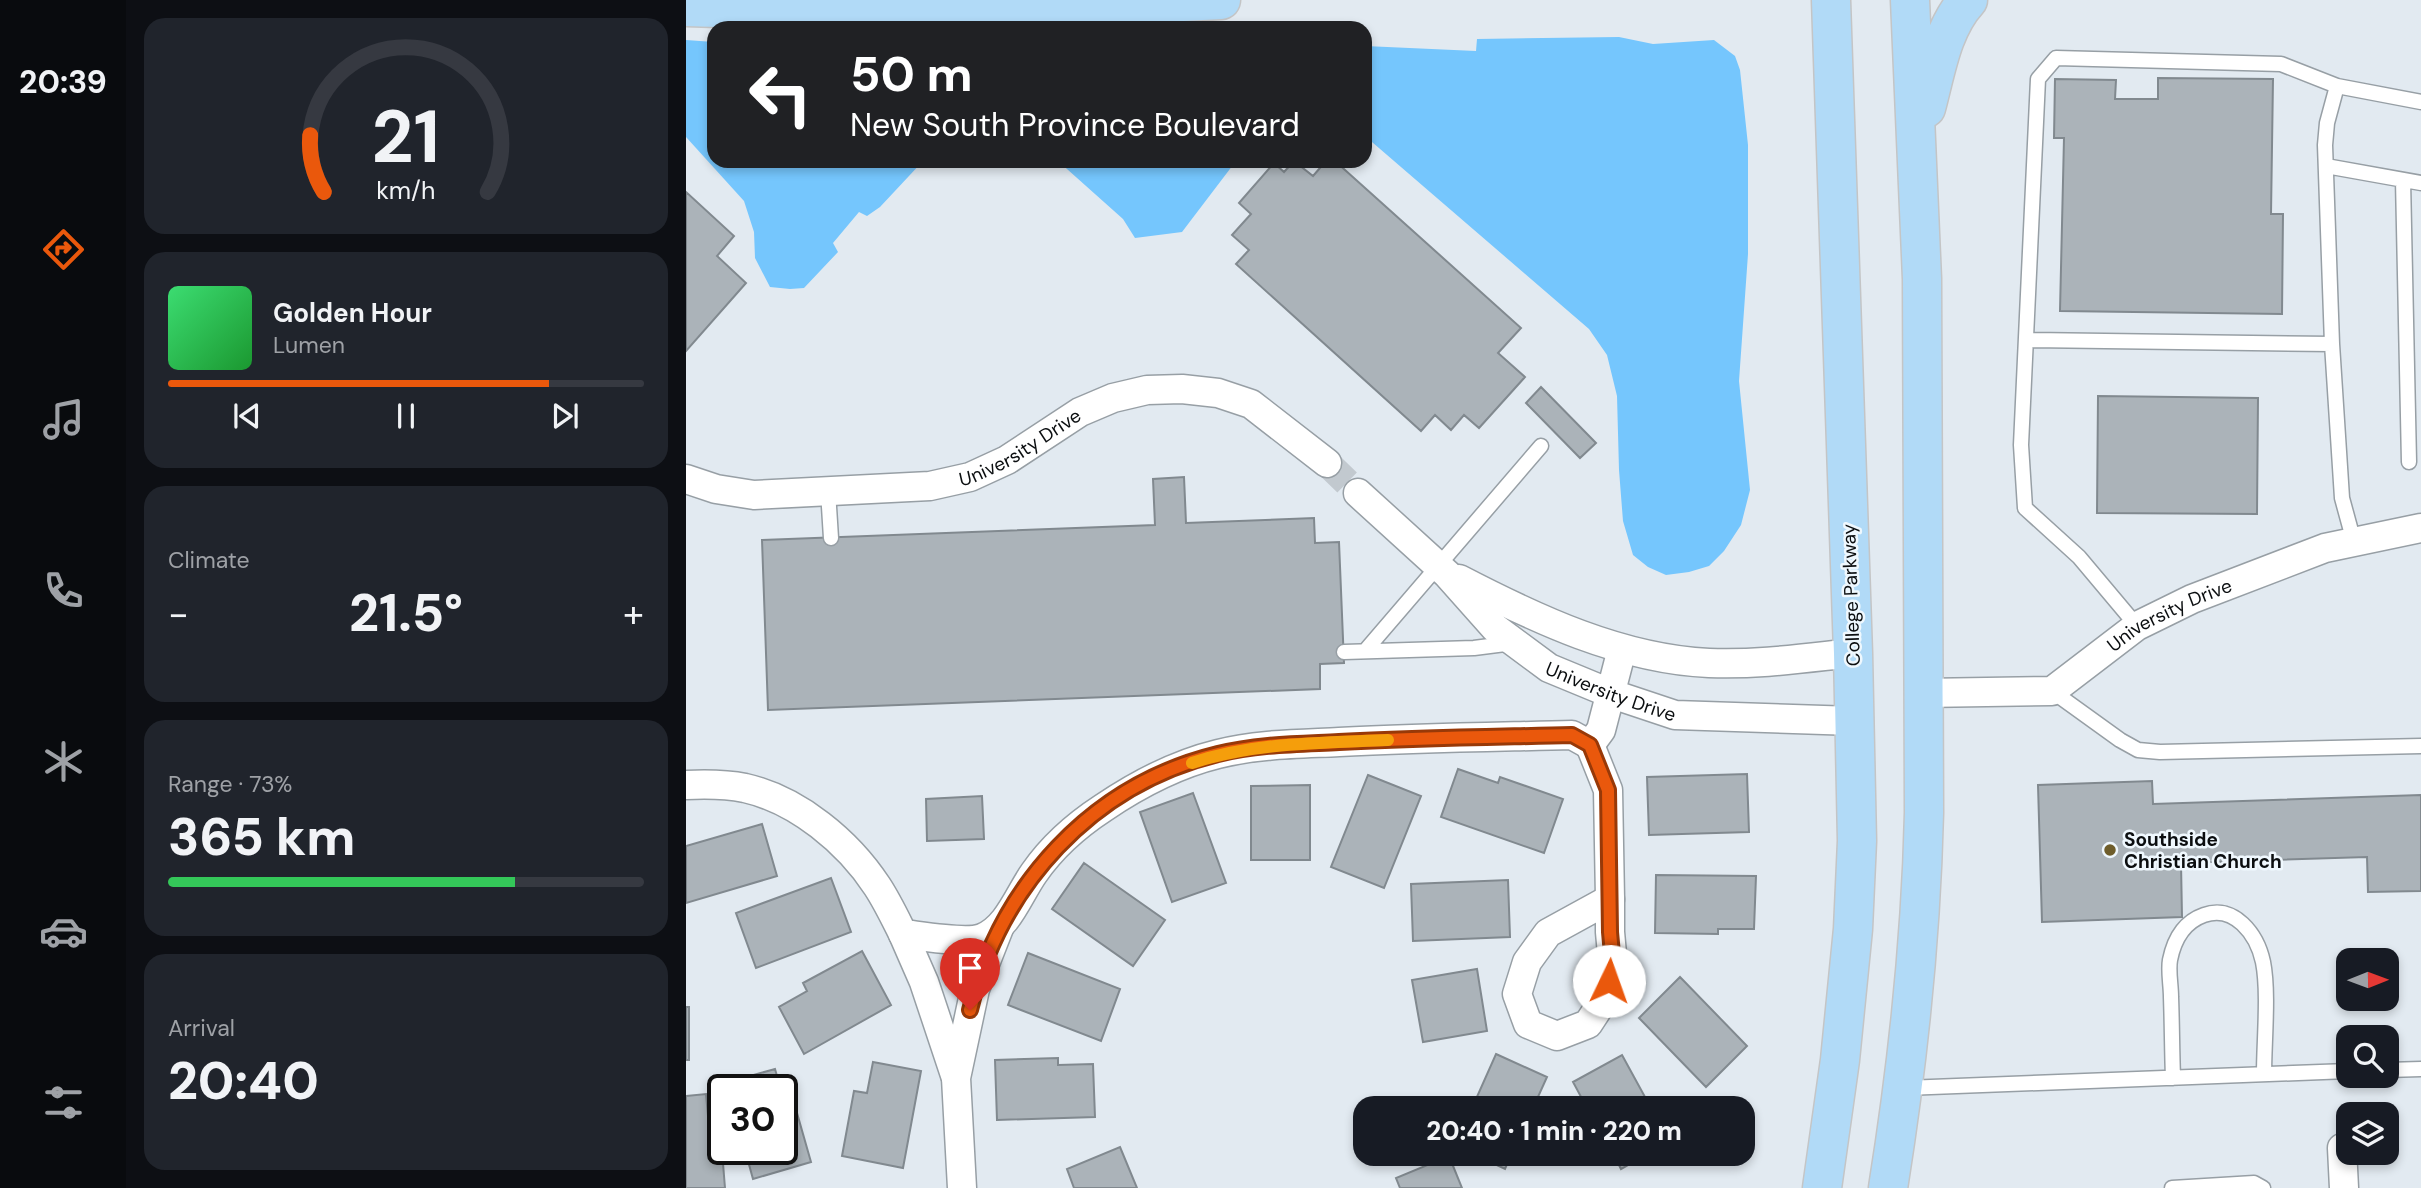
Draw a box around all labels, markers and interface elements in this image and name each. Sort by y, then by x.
text: 50 m [850,42,973,106]
icon: left [735,49,826,140]
text: 20:39 [19,61,107,103]
text: 21 [372,90,440,185]
text: New South Province Boulevard [850,104,1300,146]
text: km/h [376,174,436,207]
icon: directions [39,225,88,274]
text: Golden Hour [273,296,432,330]
text: Lumen [273,330,345,360]
icon: music [39,395,88,444]
icon: previous [228,397,266,435]
icon: pause [387,397,425,435]
icon: next [546,397,584,435]
street label: University Drive [956,402,1085,492]
street label: College Parkway [1836,523,1866,667]
text: Climate [168,545,250,575]
icon: phone [39,566,88,615]
street label: University Drive [2102,572,2235,657]
text: 21.5° [349,579,463,647]
text: − [168,589,189,639]
text: + [623,589,644,639]
street label: University Drive [1542,655,1679,727]
icon: climate [39,737,88,786]
text: Range · 73% [168,769,292,799]
text: 365 km [168,803,356,871]
place label: Southside Christian Church [2124,827,2282,874]
marker: Southside Christian Church [2102,842,2118,858]
icon: car [39,907,88,956]
pin [940,938,1000,1010]
position arrow [1572,944,1646,1018]
north arrow [2336,948,2399,1012]
map controls [2336,948,2399,1165]
icon: arrive [951,949,989,987]
text: Arrival [168,1013,235,1043]
button: search [2336,1025,2399,1088]
text: 20:40 [168,1047,319,1115]
speed limit sign: 30 [707,1074,798,1165]
icon: filters [39,1078,88,1127]
button: layers [2336,1102,2399,1165]
text: 20:40 · 1 min · 220 m [1426,1114,1682,1148]

